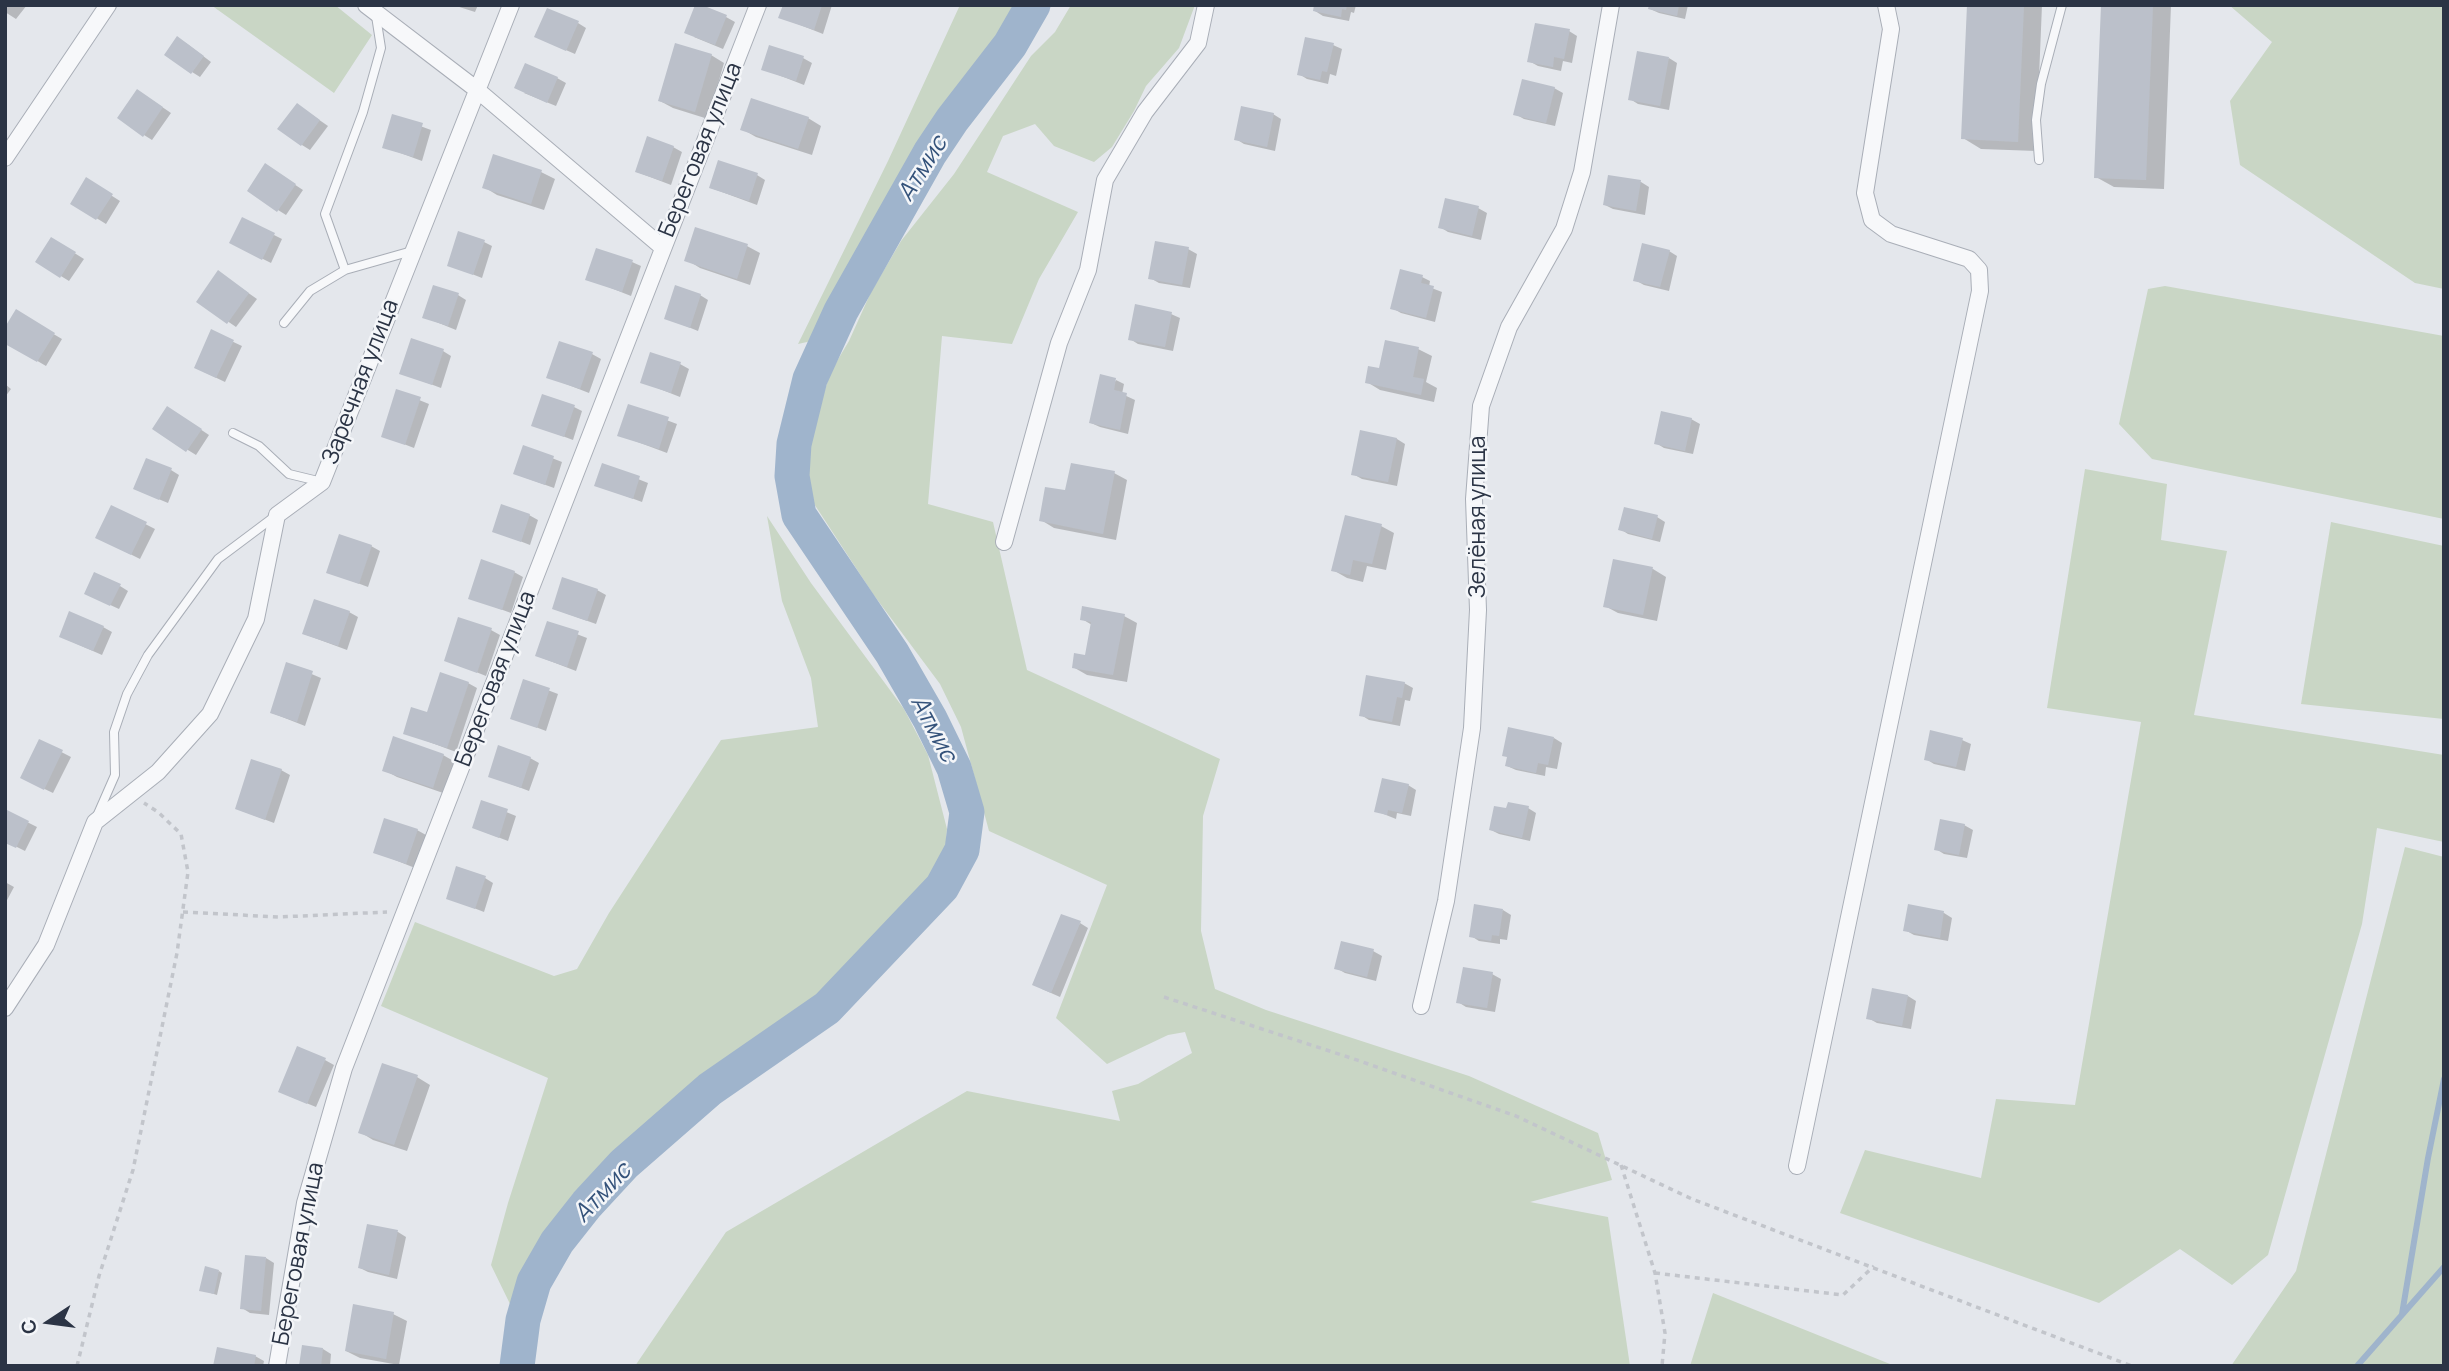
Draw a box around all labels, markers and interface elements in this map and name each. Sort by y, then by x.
street label: Береговая улица [653,59,749,241]
water label: Атмис [892,131,954,207]
street label: Заречная улица [317,295,405,469]
street label: Зелёная улица [1465,436,1493,598]
street label: Береговая улица [450,587,542,771]
water label: Атмис [904,691,962,767]
water label: Атмис [568,1157,638,1229]
street label: Береговая улица [268,1160,330,1348]
north arrow [14,1287,84,1357]
text: С [14,1317,43,1336]

